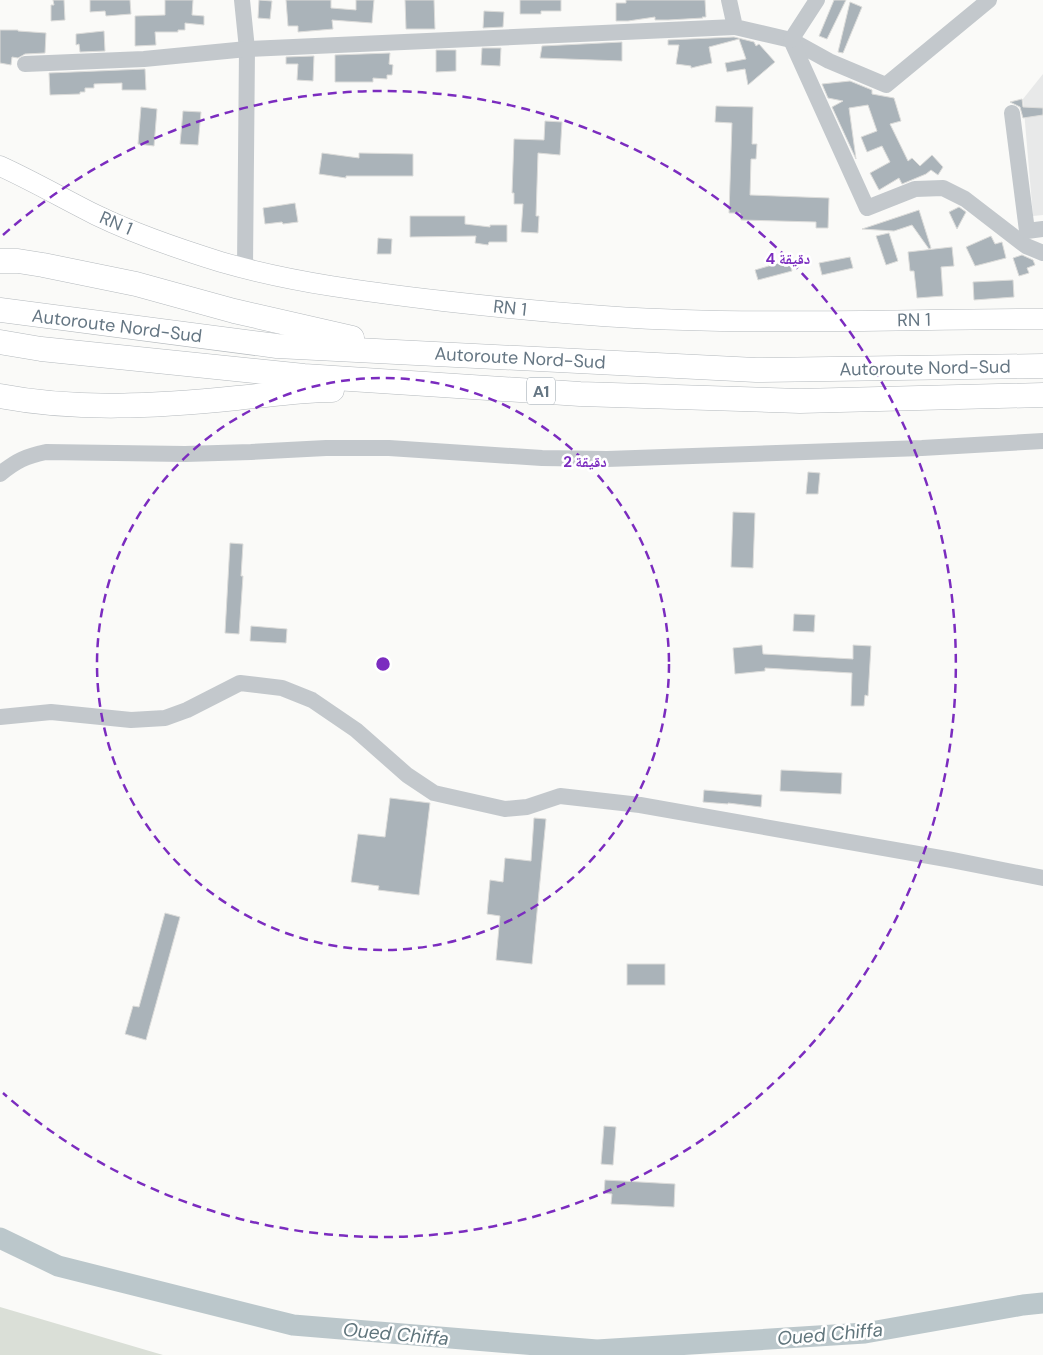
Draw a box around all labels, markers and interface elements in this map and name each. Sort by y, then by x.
street label: RN 1 [96,205,136,241]
text: 4 دقيقة [766,249,810,269]
street label: RN 1 [492,294,528,322]
street label: Autoroute Nord-Sud [31,304,203,348]
street label: RN 1 [897,308,931,332]
street label: Autoroute Nord-Sud [434,342,606,374]
street label: Autoroute Nord-Sud [839,355,1011,381]
road number: A1 [527,378,555,404]
text: 2 دقيقة [563,452,607,472]
centre of rings [374,655,392,673]
water label: Oued Chiffa [342,1317,450,1351]
water label: Oued Chiffa [776,1317,884,1351]

